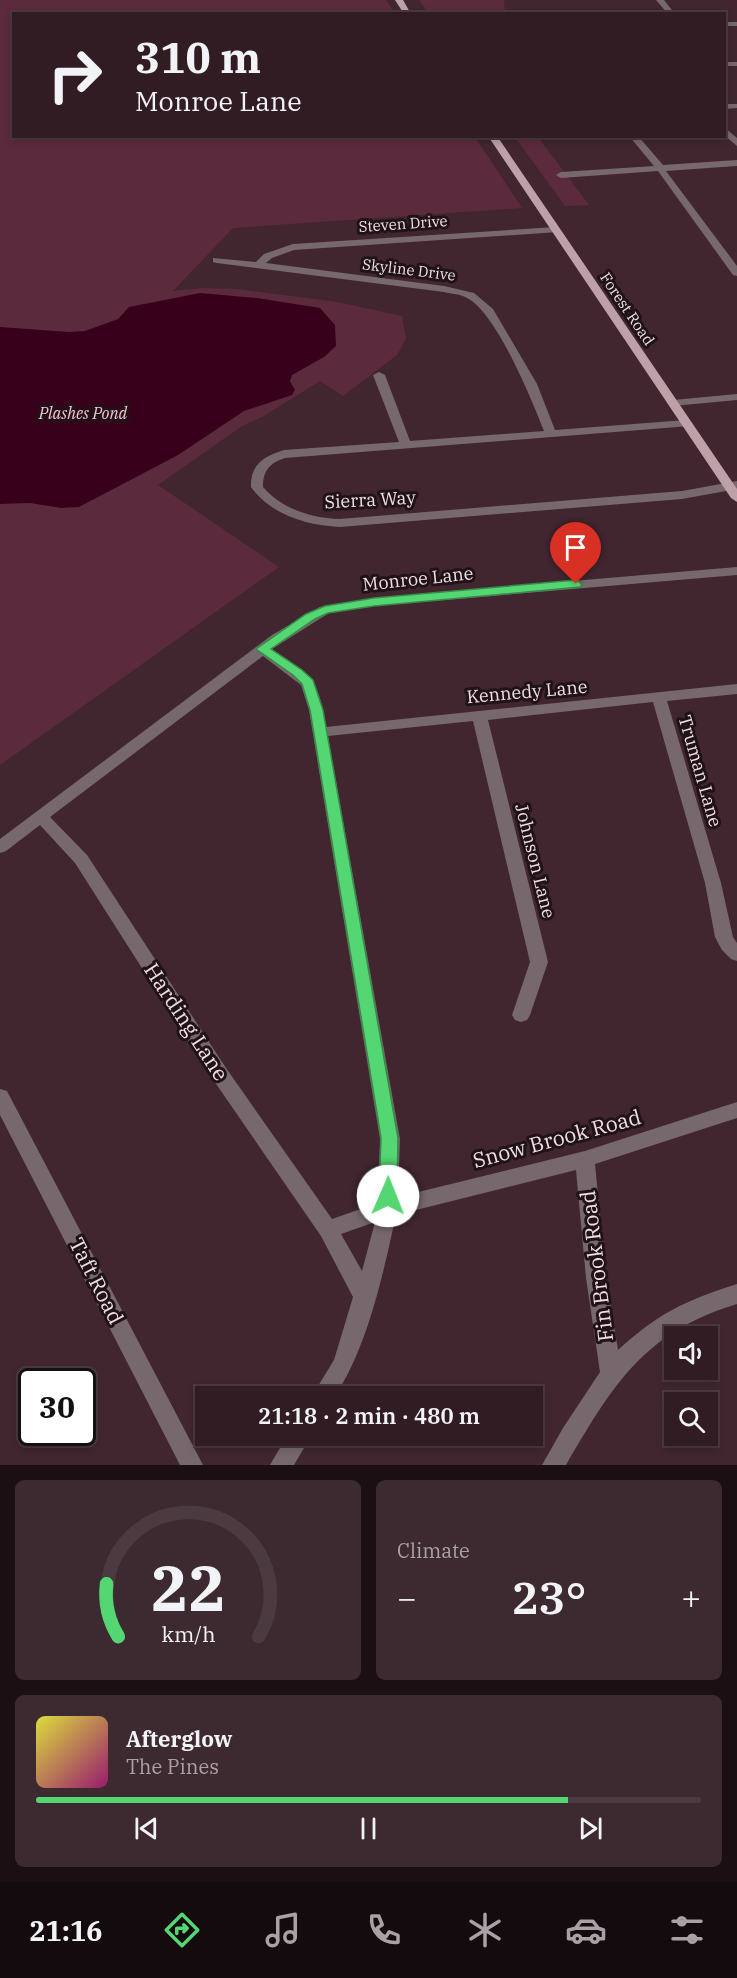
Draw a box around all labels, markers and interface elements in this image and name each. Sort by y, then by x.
text: 310 m [135,30,261,85]
icon: right [36,36,114,114]
text: Monroe Lane [135,83,302,118]
street label: Steven Drive [358,211,448,236]
street label: Skyline Drive [361,254,457,285]
street label: Forest Road [596,269,659,349]
water label: Plashes Pond [38,403,128,423]
street label: Sierra Way [324,486,417,513]
pin [550,522,601,584]
icon: arrive [559,531,592,564]
street label: Monroe Lane [361,561,474,596]
street label: Kennedy Lane [466,675,588,708]
street label: Truman Lane [674,712,727,829]
street label: Johnson Lane [510,801,561,921]
street label: Harding Lane [138,957,235,1086]
street label: Snow Brook Road [469,1102,644,1174]
position arrow [356,1164,420,1228]
street label: Fin Brook Road [573,1189,619,1343]
street label: Taft Road [63,1232,131,1329]
map controls [664,1326,718,1446]
button: sound [664,1326,718,1380]
speed limit sign: 30 [18,1368,96,1446]
button: search [664,1392,718,1446]
text: 21:18 · 2 min · 480 m [258,1401,480,1430]
text: Climate [397,1537,470,1564]
text: 22 [151,1547,225,1628]
text: 23° [511,1568,587,1626]
text: − [397,1576,417,1619]
text: + [681,1576,701,1619]
text: km/h [161,1620,215,1648]
text: Afterglow [126,1724,233,1753]
text: The Pines [126,1753,219,1780]
icon: previous [130,1812,163,1845]
icon: pause [352,1812,385,1845]
icon: next [574,1812,607,1845]
icon: directions [161,1909,203,1951]
icon: music [262,1909,304,1951]
icon: phone [363,1909,405,1951]
icon: climate [464,1909,506,1951]
icon: car [565,1909,607,1951]
icon: filters [666,1909,708,1951]
text: 21:16 [29,1913,102,1948]

